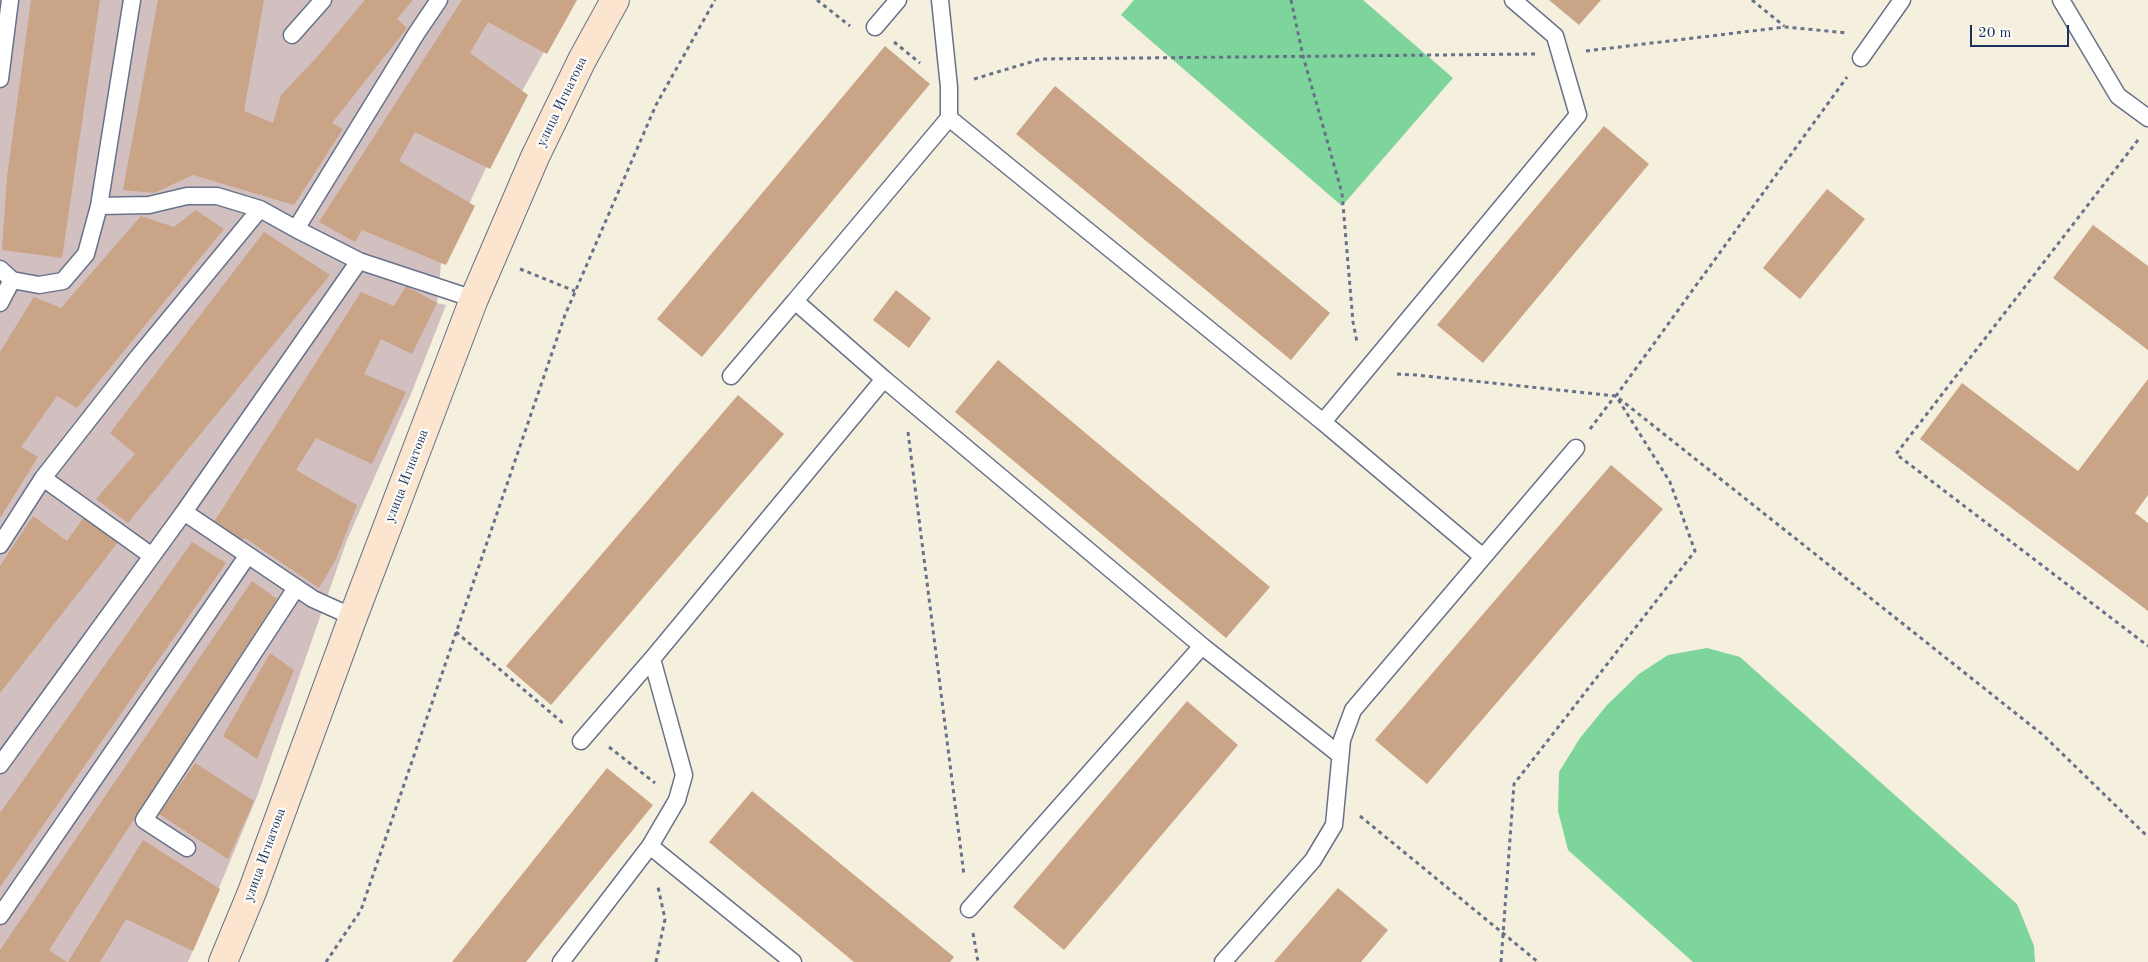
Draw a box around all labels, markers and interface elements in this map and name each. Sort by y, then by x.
scale bar [1973,15,2072,47]
text: 20 m [1978,26,2012,41]
street label: улица Игнатова [533,54,591,150]
street label: улица Игнатова [382,427,432,525]
street label: улица Игнатова [240,806,290,904]

